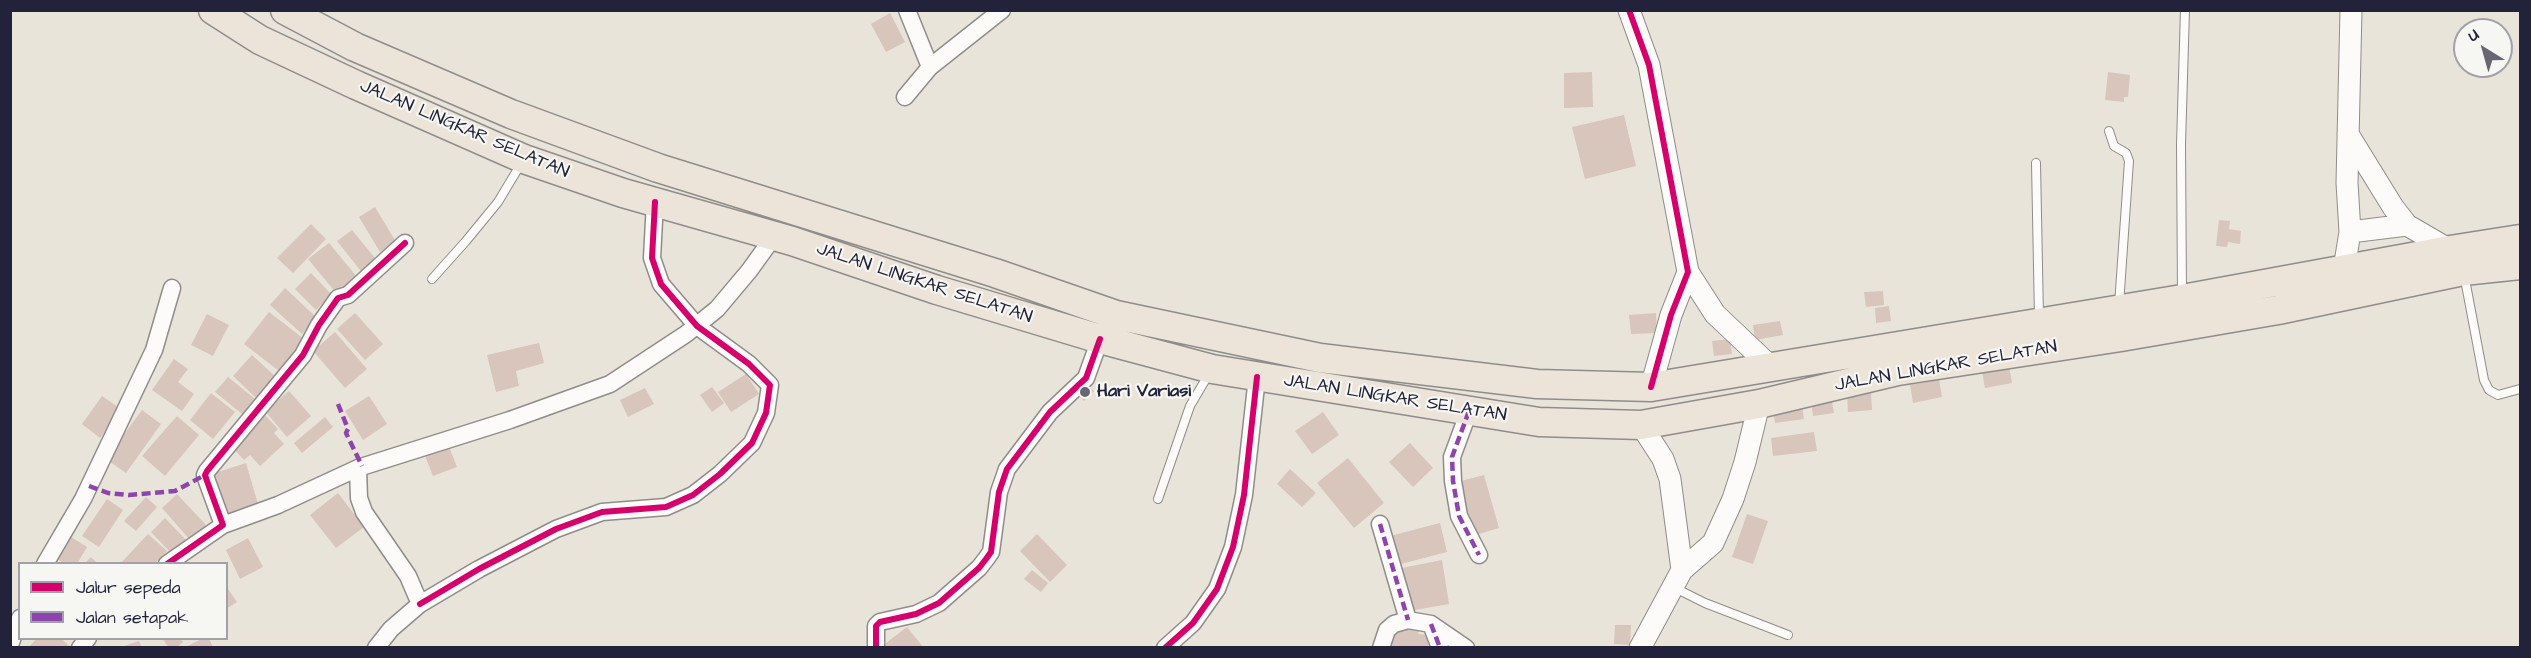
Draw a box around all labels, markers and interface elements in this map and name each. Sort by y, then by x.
north arrow [2453,18,2513,78]
text: U [2463,24,2484,47]
street label: JALAN LINGKAR SELATAN [356,76,572,184]
street label: JALAN LINGKAR SELATAN [814,239,1034,329]
street label: JALAN LINGKAR SELATAN [1833,337,2059,397]
street label: JALAN LINGKAR SELATAN [1282,371,1508,427]
place label: Hari Variasi [1097,381,1191,403]
marker: Hari Variasi [1078,385,1092,399]
legend [18,562,228,640]
text: Jalur sepeda [76,575,181,600]
text: Jalan setapak [76,605,188,630]

